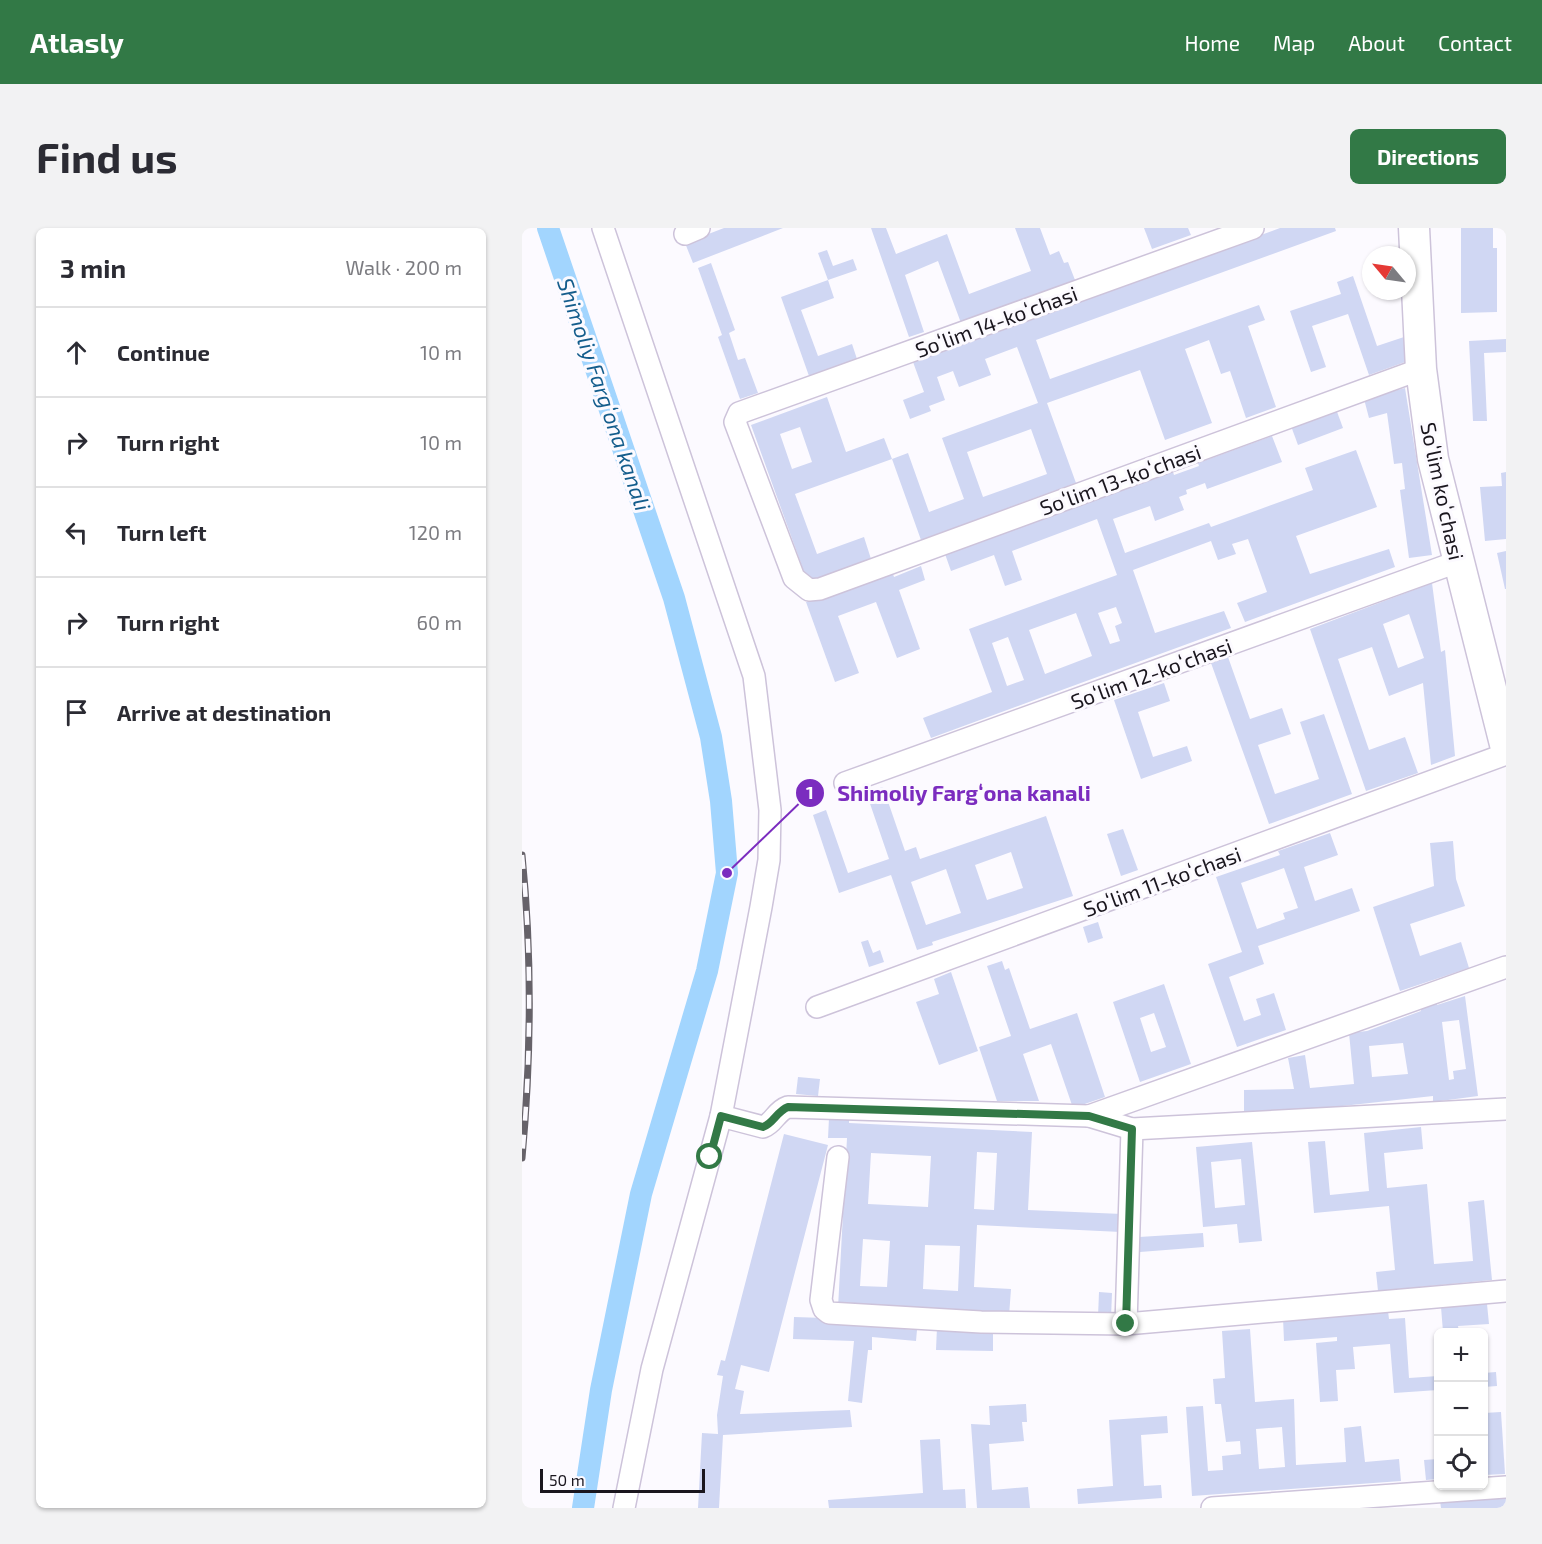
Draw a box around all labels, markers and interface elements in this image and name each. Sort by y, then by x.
text: Atlasly [30,25,124,59]
text: Home [1184,30,1240,55]
text: Map [1273,30,1315,55]
text: About [1348,30,1405,55]
text: Contact [1438,30,1512,55]
button: Directions [1350,129,1506,184]
text: Find us [36,131,178,181]
north arrow [1362,246,1416,300]
text: 3 min [60,252,126,283]
text: Walk · 200 m [345,255,462,279]
water label: Shimoliy Fargʻona kanali [552,274,657,514]
street label: Soʻlim 14-koʻchasi [912,280,1080,362]
icon: ahead [60,336,93,369]
text: Continue [117,339,210,365]
text: 10 m [420,340,462,364]
street label: Soʻlim koʻchasi [1416,420,1470,562]
icon: right [60,426,93,459]
text: Turn right [117,429,219,455]
text: 10 m [420,430,462,454]
street label: Soʻlim 13-koʻchasi [1036,438,1204,520]
icon: left [60,516,93,549]
text: Turn left [117,519,206,545]
text: 120 m [409,520,462,544]
icon: right [60,606,93,639]
text: Turn right [117,609,219,635]
text: 60 m [417,610,462,634]
street label: Soʻlim 12-koʻchasi [1067,632,1235,714]
icon: arrive [60,696,93,729]
text: Arrive at destination [117,699,331,725]
callout: Shimoliy Fargʻona kanali [795,773,1103,813]
text: Shimoliy Fargʻona kanali [837,779,1091,806]
text: 1 [806,781,814,803]
street label: Soʻlim 11-koʻchasi [1080,841,1244,921]
route start [696,1143,722,1169]
route end [1112,1310,1138,1336]
map controls [1434,1328,1488,1490]
button: + [1434,1328,1488,1382]
button: − [1434,1382,1488,1436]
button: locate [1434,1436,1488,1490]
scale bar [540,1466,705,1494]
text: 50 m [549,1470,585,1489]

